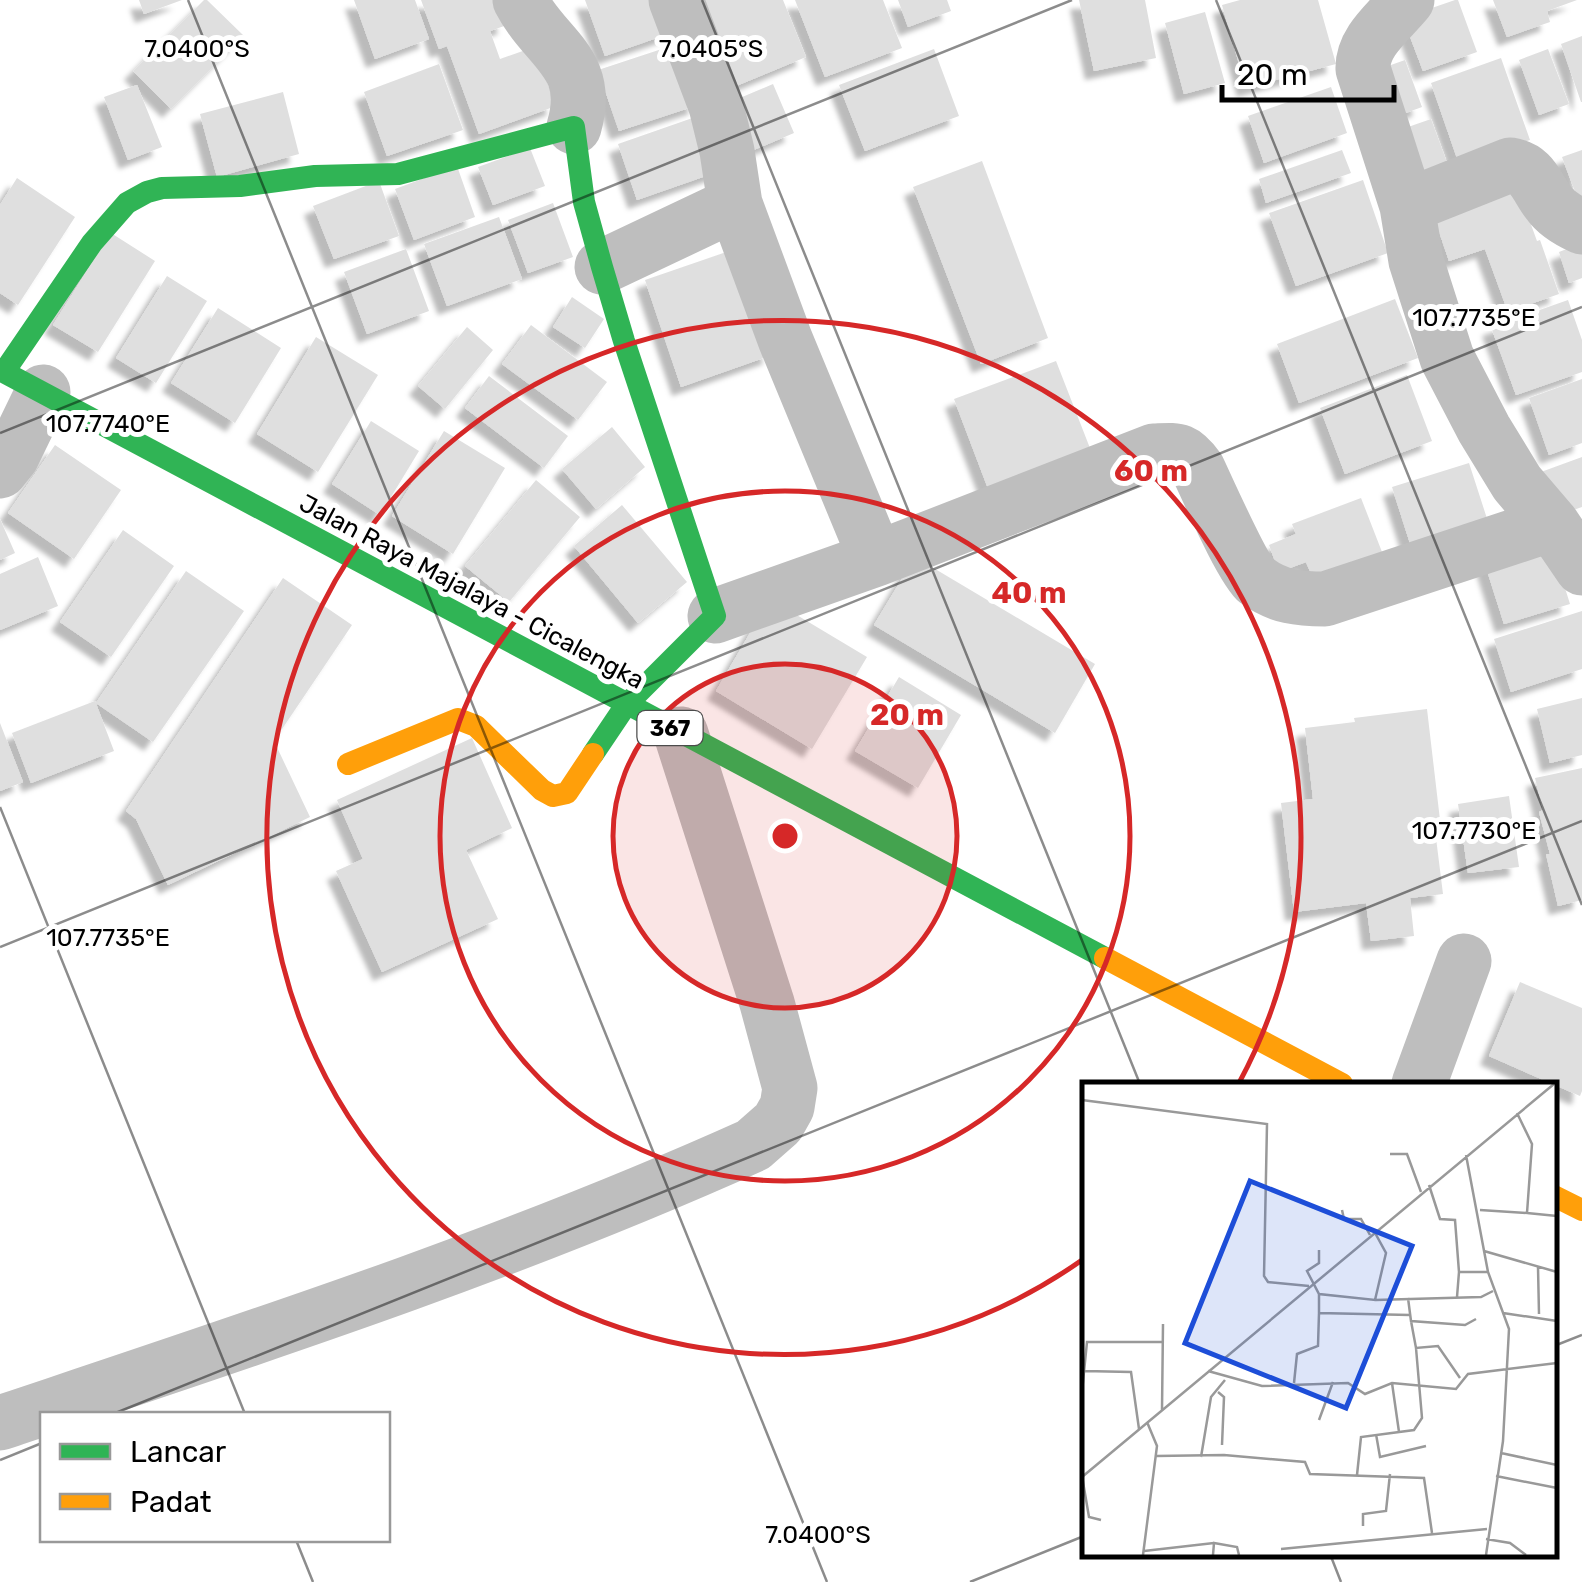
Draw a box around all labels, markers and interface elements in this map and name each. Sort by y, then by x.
text: 7.0400°S [144,34,250,63]
text: 7.0405°S [659,34,763,63]
scale bar [1222,40,1394,102]
text: 20 m [1237,57,1308,93]
text: 107.7735°E [1412,303,1536,332]
text: 107.7740°E [46,409,170,438]
text: 60 m [1114,453,1188,489]
street label: Jalan Raya Majalaya - Cicalengka [295,488,649,695]
text: 40 m [992,575,1066,611]
text: 20 m [870,697,944,733]
road number: 367 [638,711,702,745]
text: 107.7730°E [1412,816,1536,845]
centre of rings [767,818,803,854]
text: 107.7735°E [46,923,170,952]
inset map [1082,1082,1557,1557]
legend [40,1412,390,1542]
text: Lancar [130,1434,227,1470]
text: Padat [130,1484,212,1520]
text: 7.0400°S [765,1520,871,1549]

